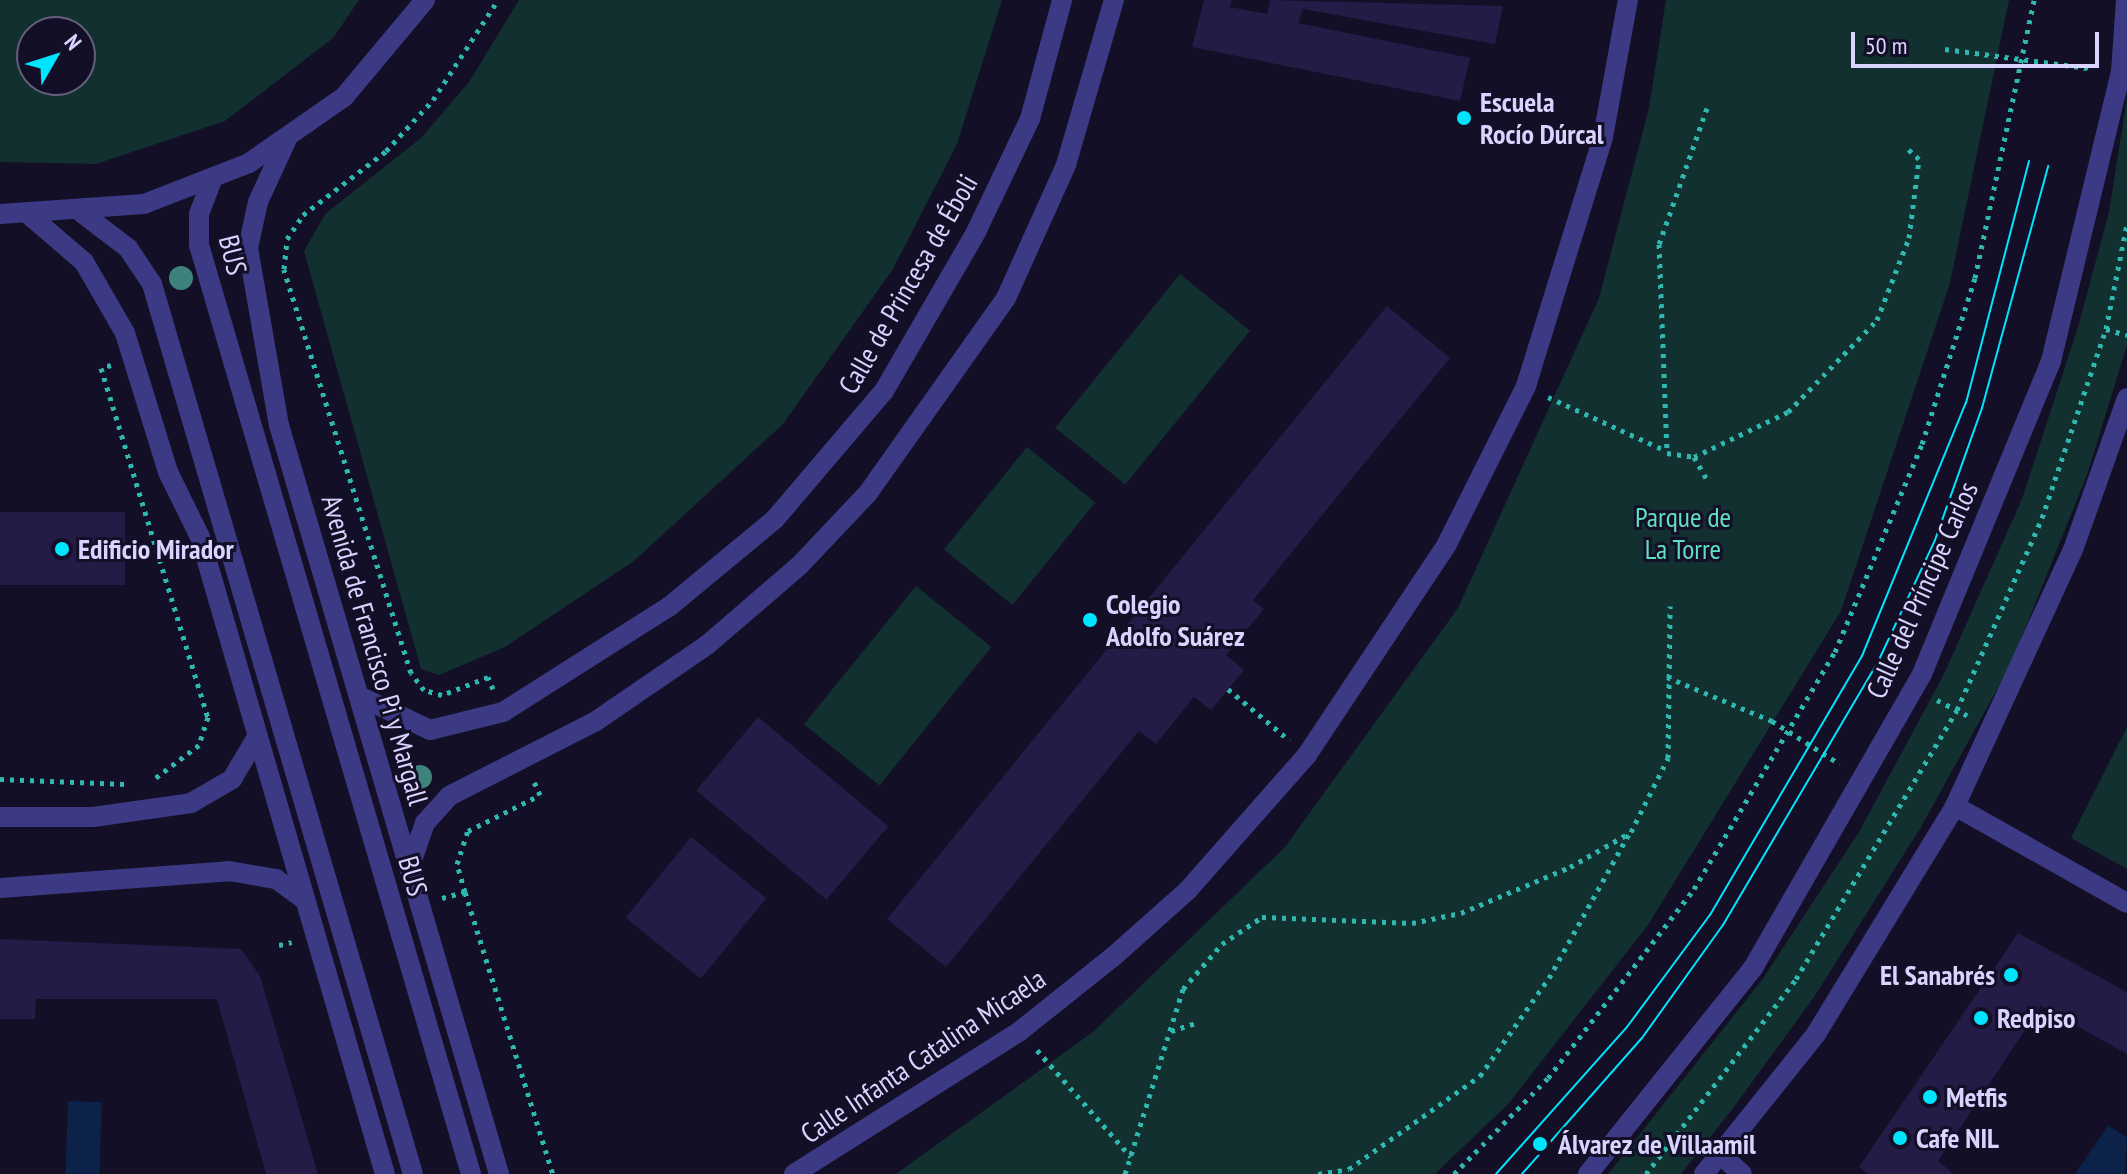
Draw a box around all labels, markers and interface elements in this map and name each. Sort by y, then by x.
north arrow [16,16,96,96]
scale bar [1855,16,2103,66]
text: N [58,29,88,56]
text: 50 m [1865,30,1907,61]
place label: Escuela Rocío Dúrcal [1480,85,1604,151]
marker: Escuela Rocío Dúrcal [1455,109,1473,127]
street label: Calle de Princesa de Éboli [831,168,985,400]
street label: BUS [212,232,254,278]
street label: Calle del Príncipe Carlos [1859,477,1985,703]
street label: Avenida de Francisco Pi y Margall [314,491,436,809]
park label: Parque de La Torre [1635,500,1731,566]
place label: Edificio Mirador [78,532,234,566]
marker: Edificio Mirador [53,540,71,558]
place label: Colegio Adolfo Suárez [1106,587,1245,653]
marker: Colegio Adolfo Suárez [1081,611,1099,629]
street label: BUS [391,852,435,900]
place label: El Sanabrés [1880,958,1995,992]
street label: Calle Infanta Catalina Micaela [794,962,1052,1150]
marker: El Sanabrés [2002,966,2020,984]
place label: Redpiso [1997,1001,2075,1035]
marker: Redpiso [1972,1009,1990,1027]
place label: Metfis [1946,1080,2007,1114]
marker: Metfis [1921,1088,1939,1106]
place label: Cafe NIL [1916,1121,1999,1155]
place label: Álvarez de Villaamil [1558,1127,1757,1161]
marker: Cafe NIL [1891,1129,1909,1147]
marker: Álvarez de Villaamil [1529,1133,1551,1155]

